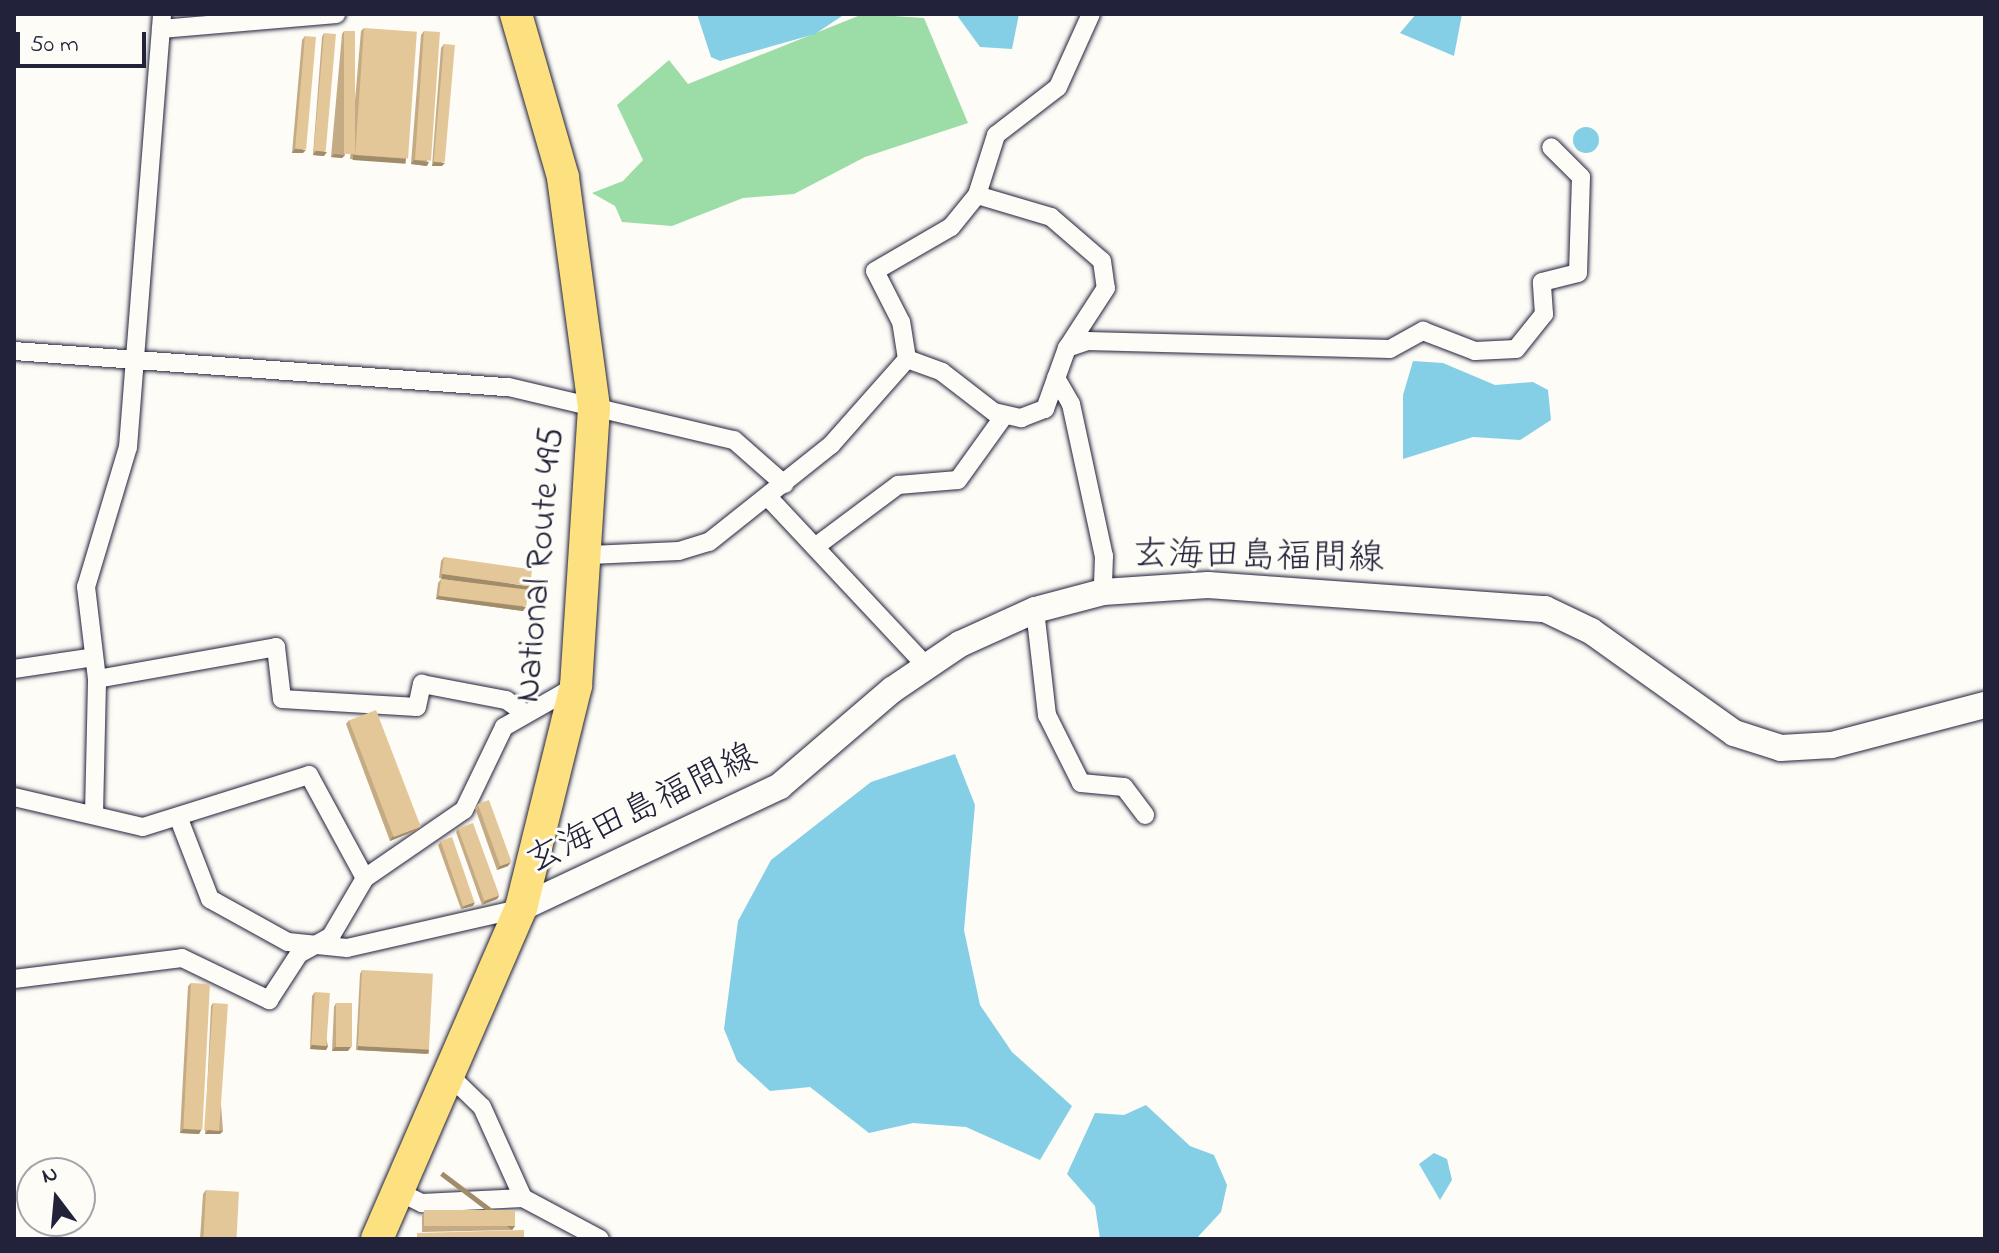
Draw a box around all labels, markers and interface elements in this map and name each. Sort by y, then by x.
scale bar [20,16,150,66]
text: 50 m [30,28,79,63]
street label: National Route 495 [507,426,575,704]
street label: 玄海田島福間線 [1132,534,1384,582]
street label: 玄海田島福間線 [519,735,765,885]
north arrow [16,1157,96,1237]
text: N [38,1158,61,1193]

